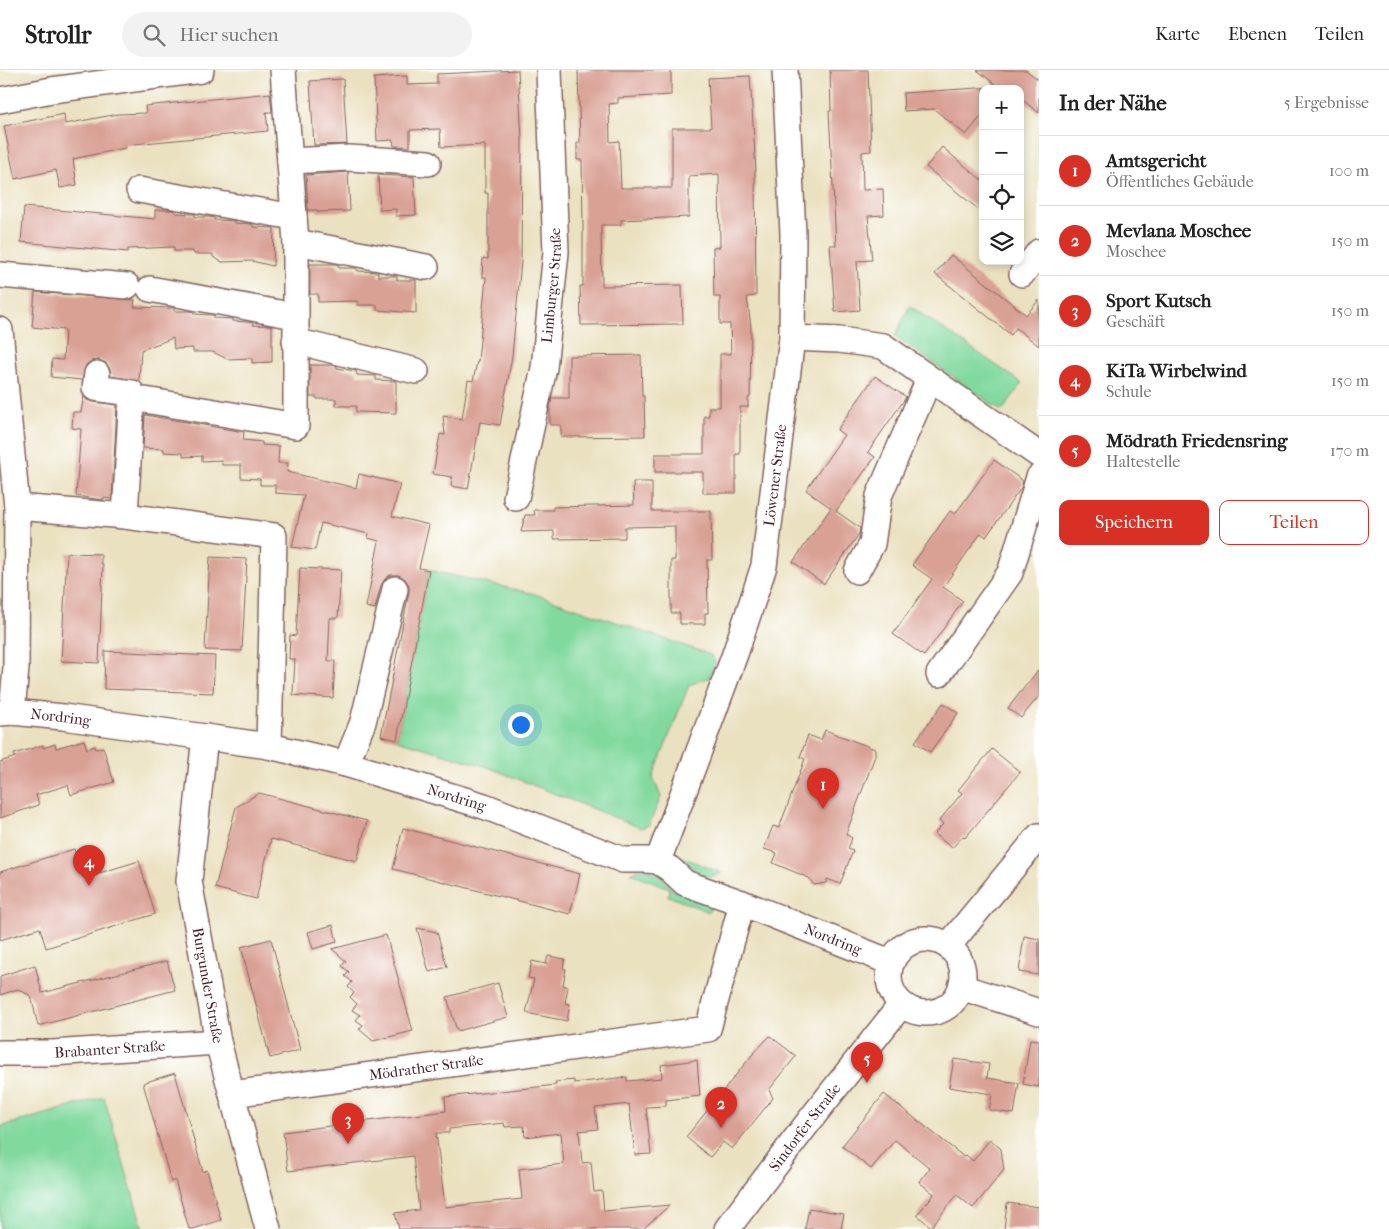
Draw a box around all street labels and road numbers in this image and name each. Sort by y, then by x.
street label: Limburger Straße [538,227,565,344]
street label: Löwener Straße [760,423,790,527]
street label: Nordring [30,705,93,730]
street label: Nordring [425,780,489,815]
street label: Nordring [801,920,865,959]
street label: Burgunder Straße [189,926,227,1045]
street label: Brabanter Straße [54,1036,166,1062]
street label: Mödrather Straße [368,1051,485,1084]
street label: Sindorfer Straße [765,1079,845,1175]

